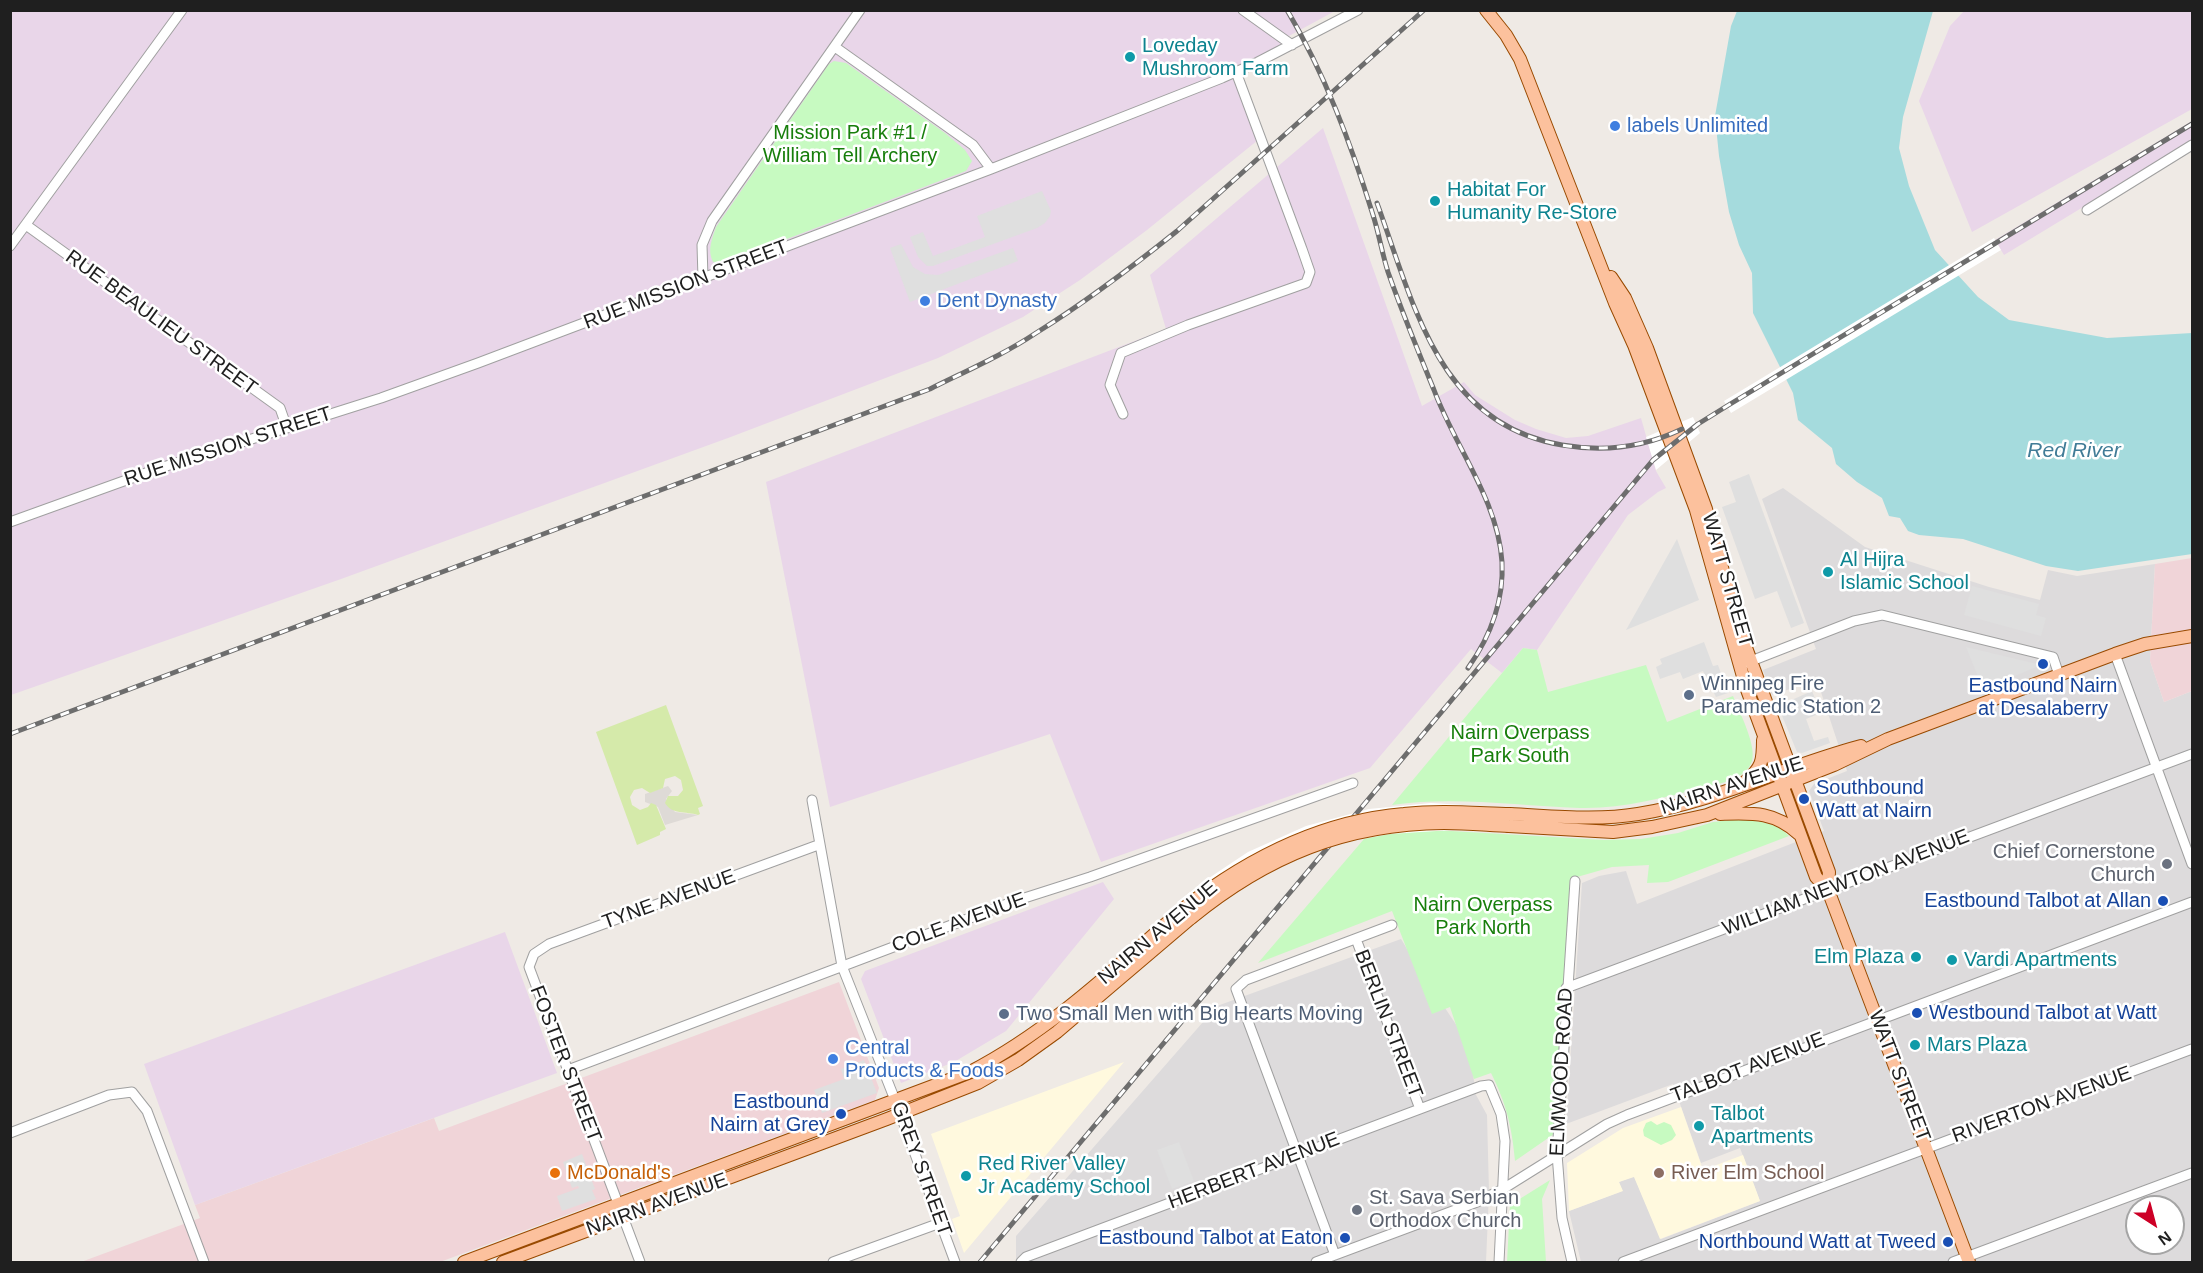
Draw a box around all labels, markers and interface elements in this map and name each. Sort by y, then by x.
place label: Loveday Mushroom Farm [1142,34,1289,81]
marker: Loveday Mushroom Farm [1123,50,1137,64]
place label: labels Unlimited [1627,114,1768,138]
marker: labels Unlimited [1608,119,1622,133]
park label: Mission Park #1 / William Tell Archery [763,121,937,168]
place label: Habitat For Humanity Re-Store [1447,178,1617,225]
marker: Habitat For Humanity Re-Store [1428,194,1442,208]
street label: RUE MISSION STREET [581,235,791,335]
street label: RUE BEAULIEU STREET [60,245,262,401]
place label: Dent Dynasty [937,289,1057,313]
marker: Dent Dynasty [918,294,932,308]
street label: RUE MISSION STREET [121,402,335,492]
water label: Red River [2027,438,2121,464]
street label: WATT STREET [1696,510,1758,650]
place label: Al Hijra Islamic School [1840,548,1969,595]
marker: Al Hijra Islamic School [1821,565,1835,579]
marker: Eastbound Nairn at Desalaberry [2036,657,2050,671]
place label: Winnipeg Fire Paramedic Station 2 [1701,672,1881,719]
place label: Eastbound Nairn at Desalaberry [1969,674,2117,721]
marker: Winnipeg Fire Paramedic Station 2 [1682,688,1696,702]
park label: Nairn Overpass Park South [1451,721,1589,768]
street label: NAIRN AVENUE [1658,752,1806,820]
place label: Southbound Watt at Nairn [1816,776,1932,823]
marker: Southbound Watt at Nairn [1797,792,1811,806]
street label: WILLIAM NEWTON AVENUE [1719,825,1973,941]
place label: Chief Cornerstone Church [1993,840,2155,887]
marker: Chief Cornerstone Church [2160,857,2174,871]
street label: TYNE AVENUE [599,865,739,935]
street label: NAIRN AVENUE [1093,876,1223,990]
street label: COLE AVENUE [889,888,1029,958]
place label: Eastbound Talbot at Allan [1924,889,2151,913]
park label: Nairn Overpass Park North [1414,893,1552,940]
marker: Eastbound Talbot at Allan [2156,894,2170,908]
place label: Elm Plaza [1814,945,1904,969]
street label: BERLIN STREET [1349,947,1427,1101]
place label: Vardi Apartments [1964,948,2117,972]
marker: Elm Plaza [1909,950,1923,964]
marker: Vardi Apartments [1945,953,1959,967]
street label: FOSTER STREET [524,982,606,1146]
street label: ELMWOOD ROAD [1546,987,1578,1157]
place label: Westbound Talbot at Watt [1929,1001,2157,1025]
place label: Two Small Men with Big Hearts Moving [1016,1002,1363,1026]
marker: Westbound Talbot at Watt [1910,1006,1924,1020]
marker: Two Small Men with Big Hearts Moving [997,1007,1011,1021]
street label: WATT STREET [1863,1007,1935,1145]
street label: TALBOT AVENUE [1668,1028,1828,1108]
place label: Mars Plaza [1927,1033,2027,1057]
place label: Central Products & Foods [845,1036,1004,1083]
marker: Mars Plaza [1908,1038,1922,1052]
marker: Central Products & Foods [826,1052,840,1066]
street label: RIVERTON AVENUE [1949,1061,2135,1149]
place label: Eastbound Nairn at Grey [710,1090,829,1137]
street label: GREY STREET [886,1099,956,1239]
place label: Talbot Apartments [1711,1102,1813,1149]
marker: Eastbound Nairn at Grey [834,1107,848,1121]
marker: Talbot Apartments [1692,1119,1706,1133]
street label: HERBERT AVENUE [1165,1127,1343,1215]
place label: Red River Valley Jr Academy School [978,1152,1150,1199]
place label: McDonald's [567,1161,671,1185]
place label: River Elm School [1671,1161,1824,1185]
marker: McDonald's [548,1166,562,1180]
marker: River Elm School [1652,1166,1666,1180]
street label: NAIRN AVENUE [583,1168,731,1242]
marker: Red River Valley Jr Academy School [959,1169,973,1183]
place label: St. Sava Serbian Orthodox Church [1369,1186,1521,1233]
north arrow [2125,1195,2185,1255]
marker: St. Sava Serbian Orthodox Church [1350,1203,1364,1217]
place label: Eastbound Talbot at Eaton [1098,1226,1333,1250]
text: N [2155,1228,2174,1249]
place label: Northbound Watt at Tweed [1699,1230,1936,1254]
marker: Eastbound Talbot at Eaton [1338,1231,1352,1245]
marker: Northbound Watt at Tweed [1941,1235,1955,1249]

